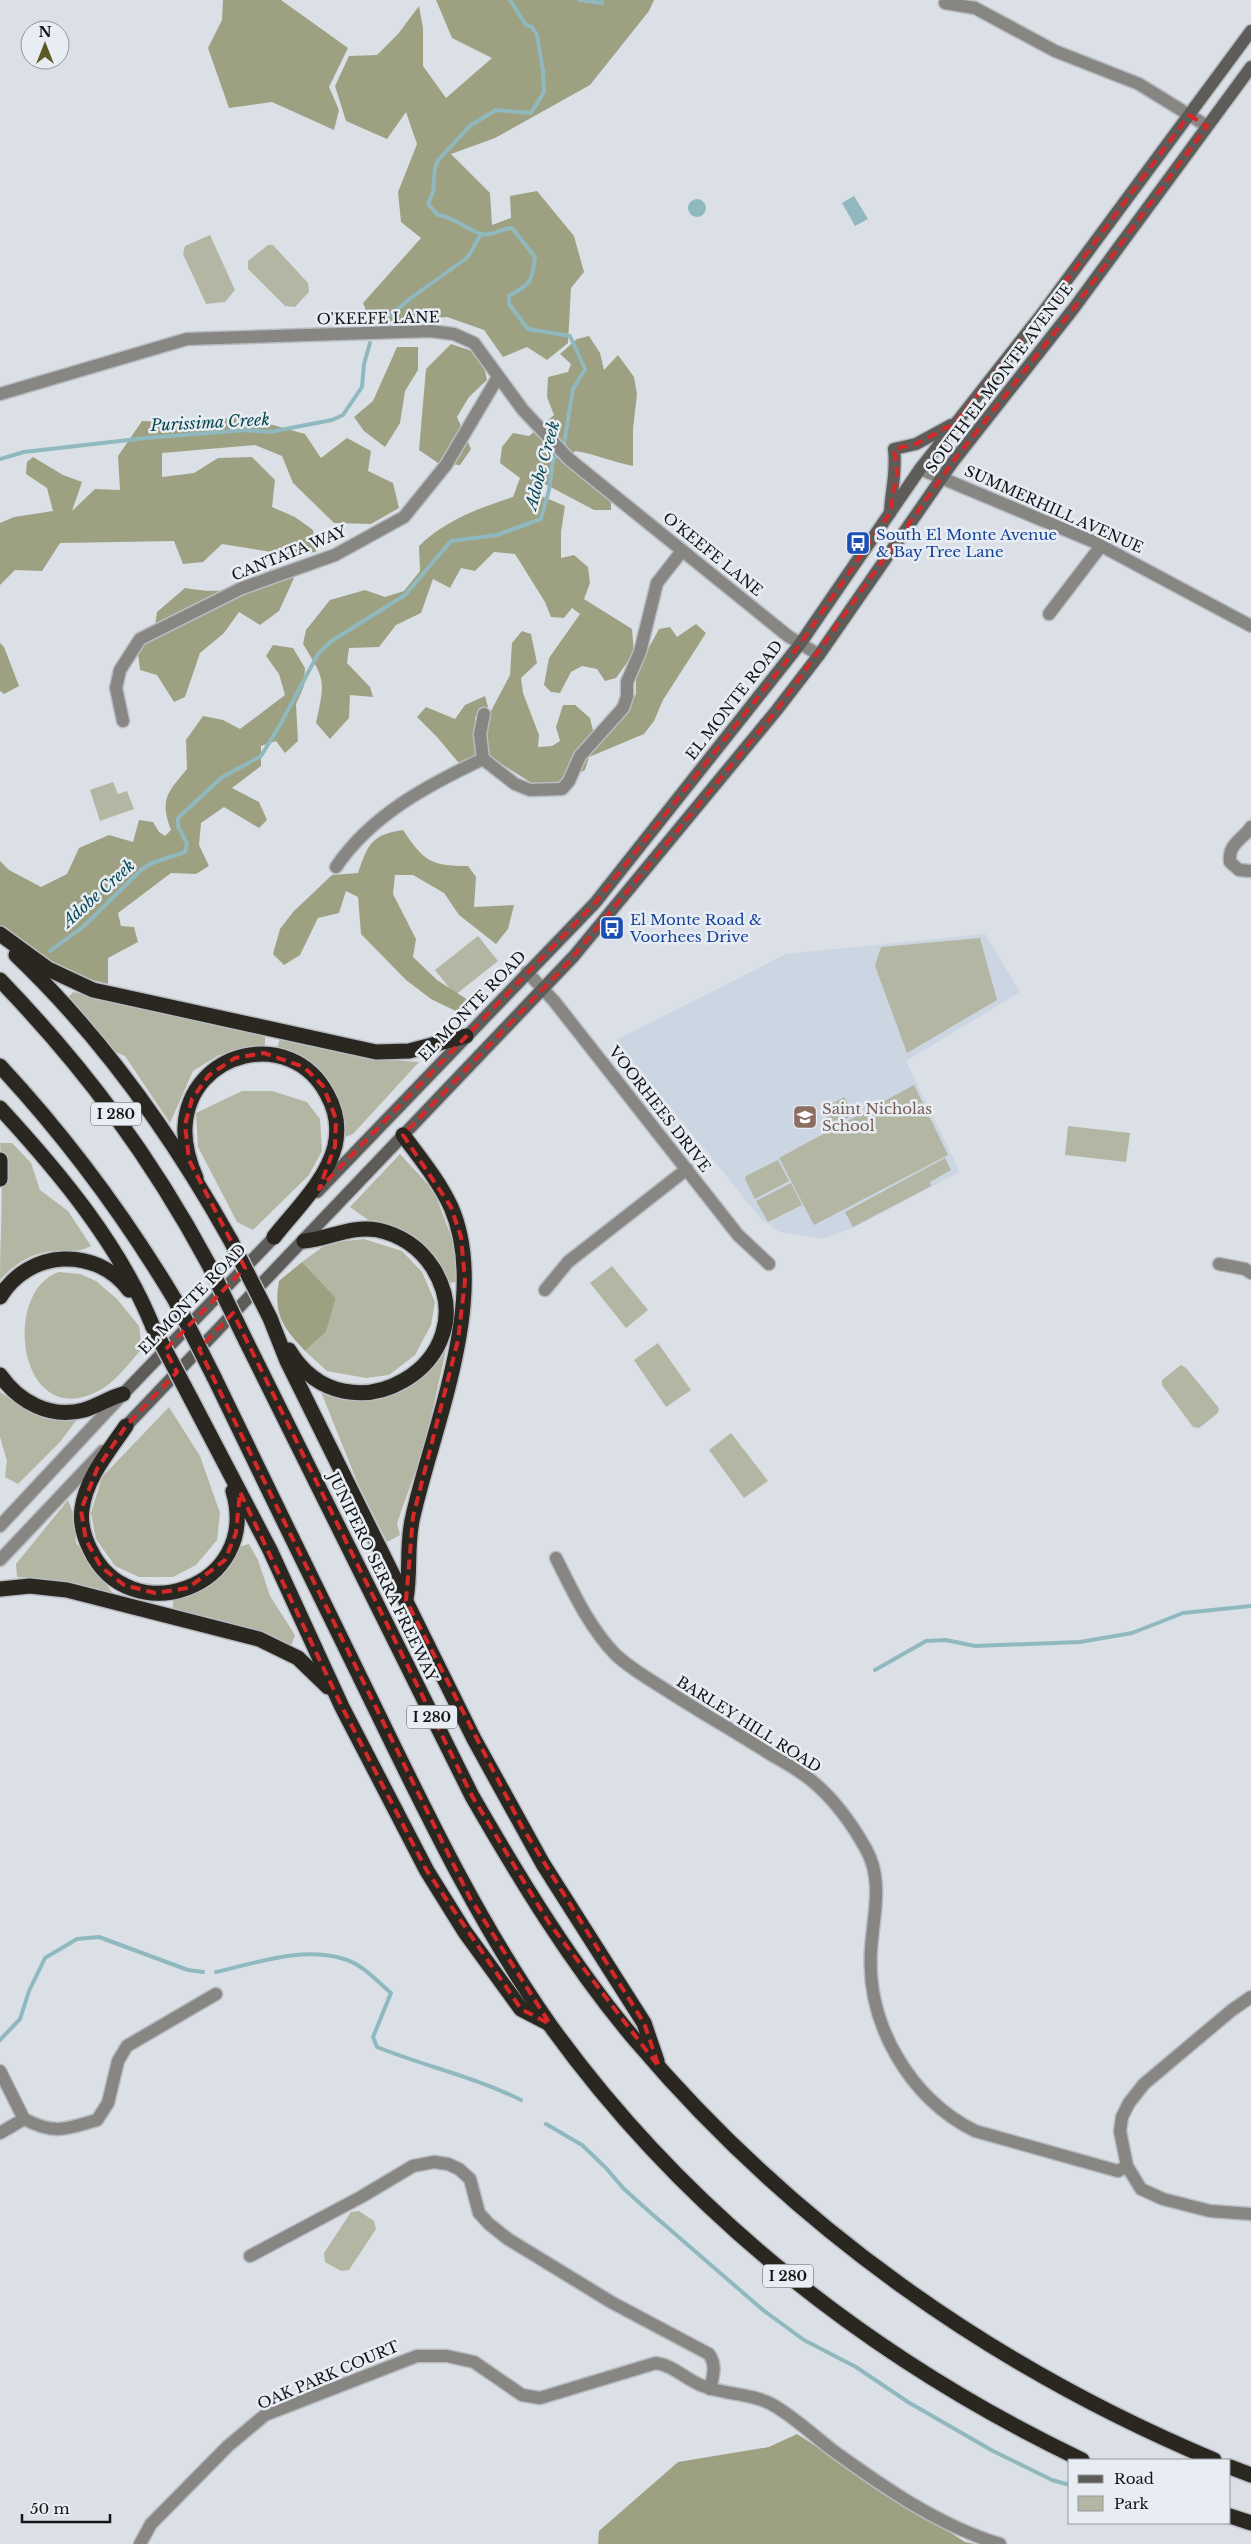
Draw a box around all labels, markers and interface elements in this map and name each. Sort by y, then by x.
north arrow [20,20,70,70]
text: N [38,23,52,41]
street label: SOUTH EL MONTE AVENUE [921,279,1077,477]
street label: O'KEEFE LANE [316,307,440,329]
water label: Purissima Creek [149,409,270,435]
water label: Adobe Creek [520,418,563,514]
street label: SUMMERHILL AVENUE [962,461,1146,557]
street label: O'KEEFE LANE [659,508,767,600]
street label: CANTATA WAY [229,521,350,585]
place label: South El Monte Avenue & Bay Tree Lane [876,525,1057,561]
bus stop icon: South El Monte Avenue & Bay Tree Lane [845,530,871,556]
street label: EL MONTE ROAD [681,636,787,764]
water label: Adobe Creek [56,855,139,932]
place label: El Monte Road & Voorhees Drive [629,910,762,946]
bus stop icon: El Monte Road & Voorhees Drive [599,915,625,941]
street label: EL MONTE ROAD [414,947,530,1065]
street label: VOORHEES DRIVE [604,1041,715,1176]
place label: Saint Nicholas School [822,1099,932,1135]
road number: I 280 [91,1102,141,1126]
school or university icon: Saint Nicholas School [792,1104,818,1130]
street label: EL MONTE ROAD [134,1240,250,1358]
street label: JUNIPERO SERRA FREEWAY [323,1467,443,1686]
street label: BARLEY HILL ROAD [673,1672,825,1776]
road number: I 280 [407,1705,457,1728]
road number: I 280 [763,2264,813,2288]
street label: OAK PARK COURT [254,2337,402,2413]
legend [1068,2459,1231,2524]
text: Road [1114,2469,1154,2488]
scale bar [22,2492,110,2524]
text: Park [1114,2494,1150,2513]
text: 50 m [30,2499,70,2518]

